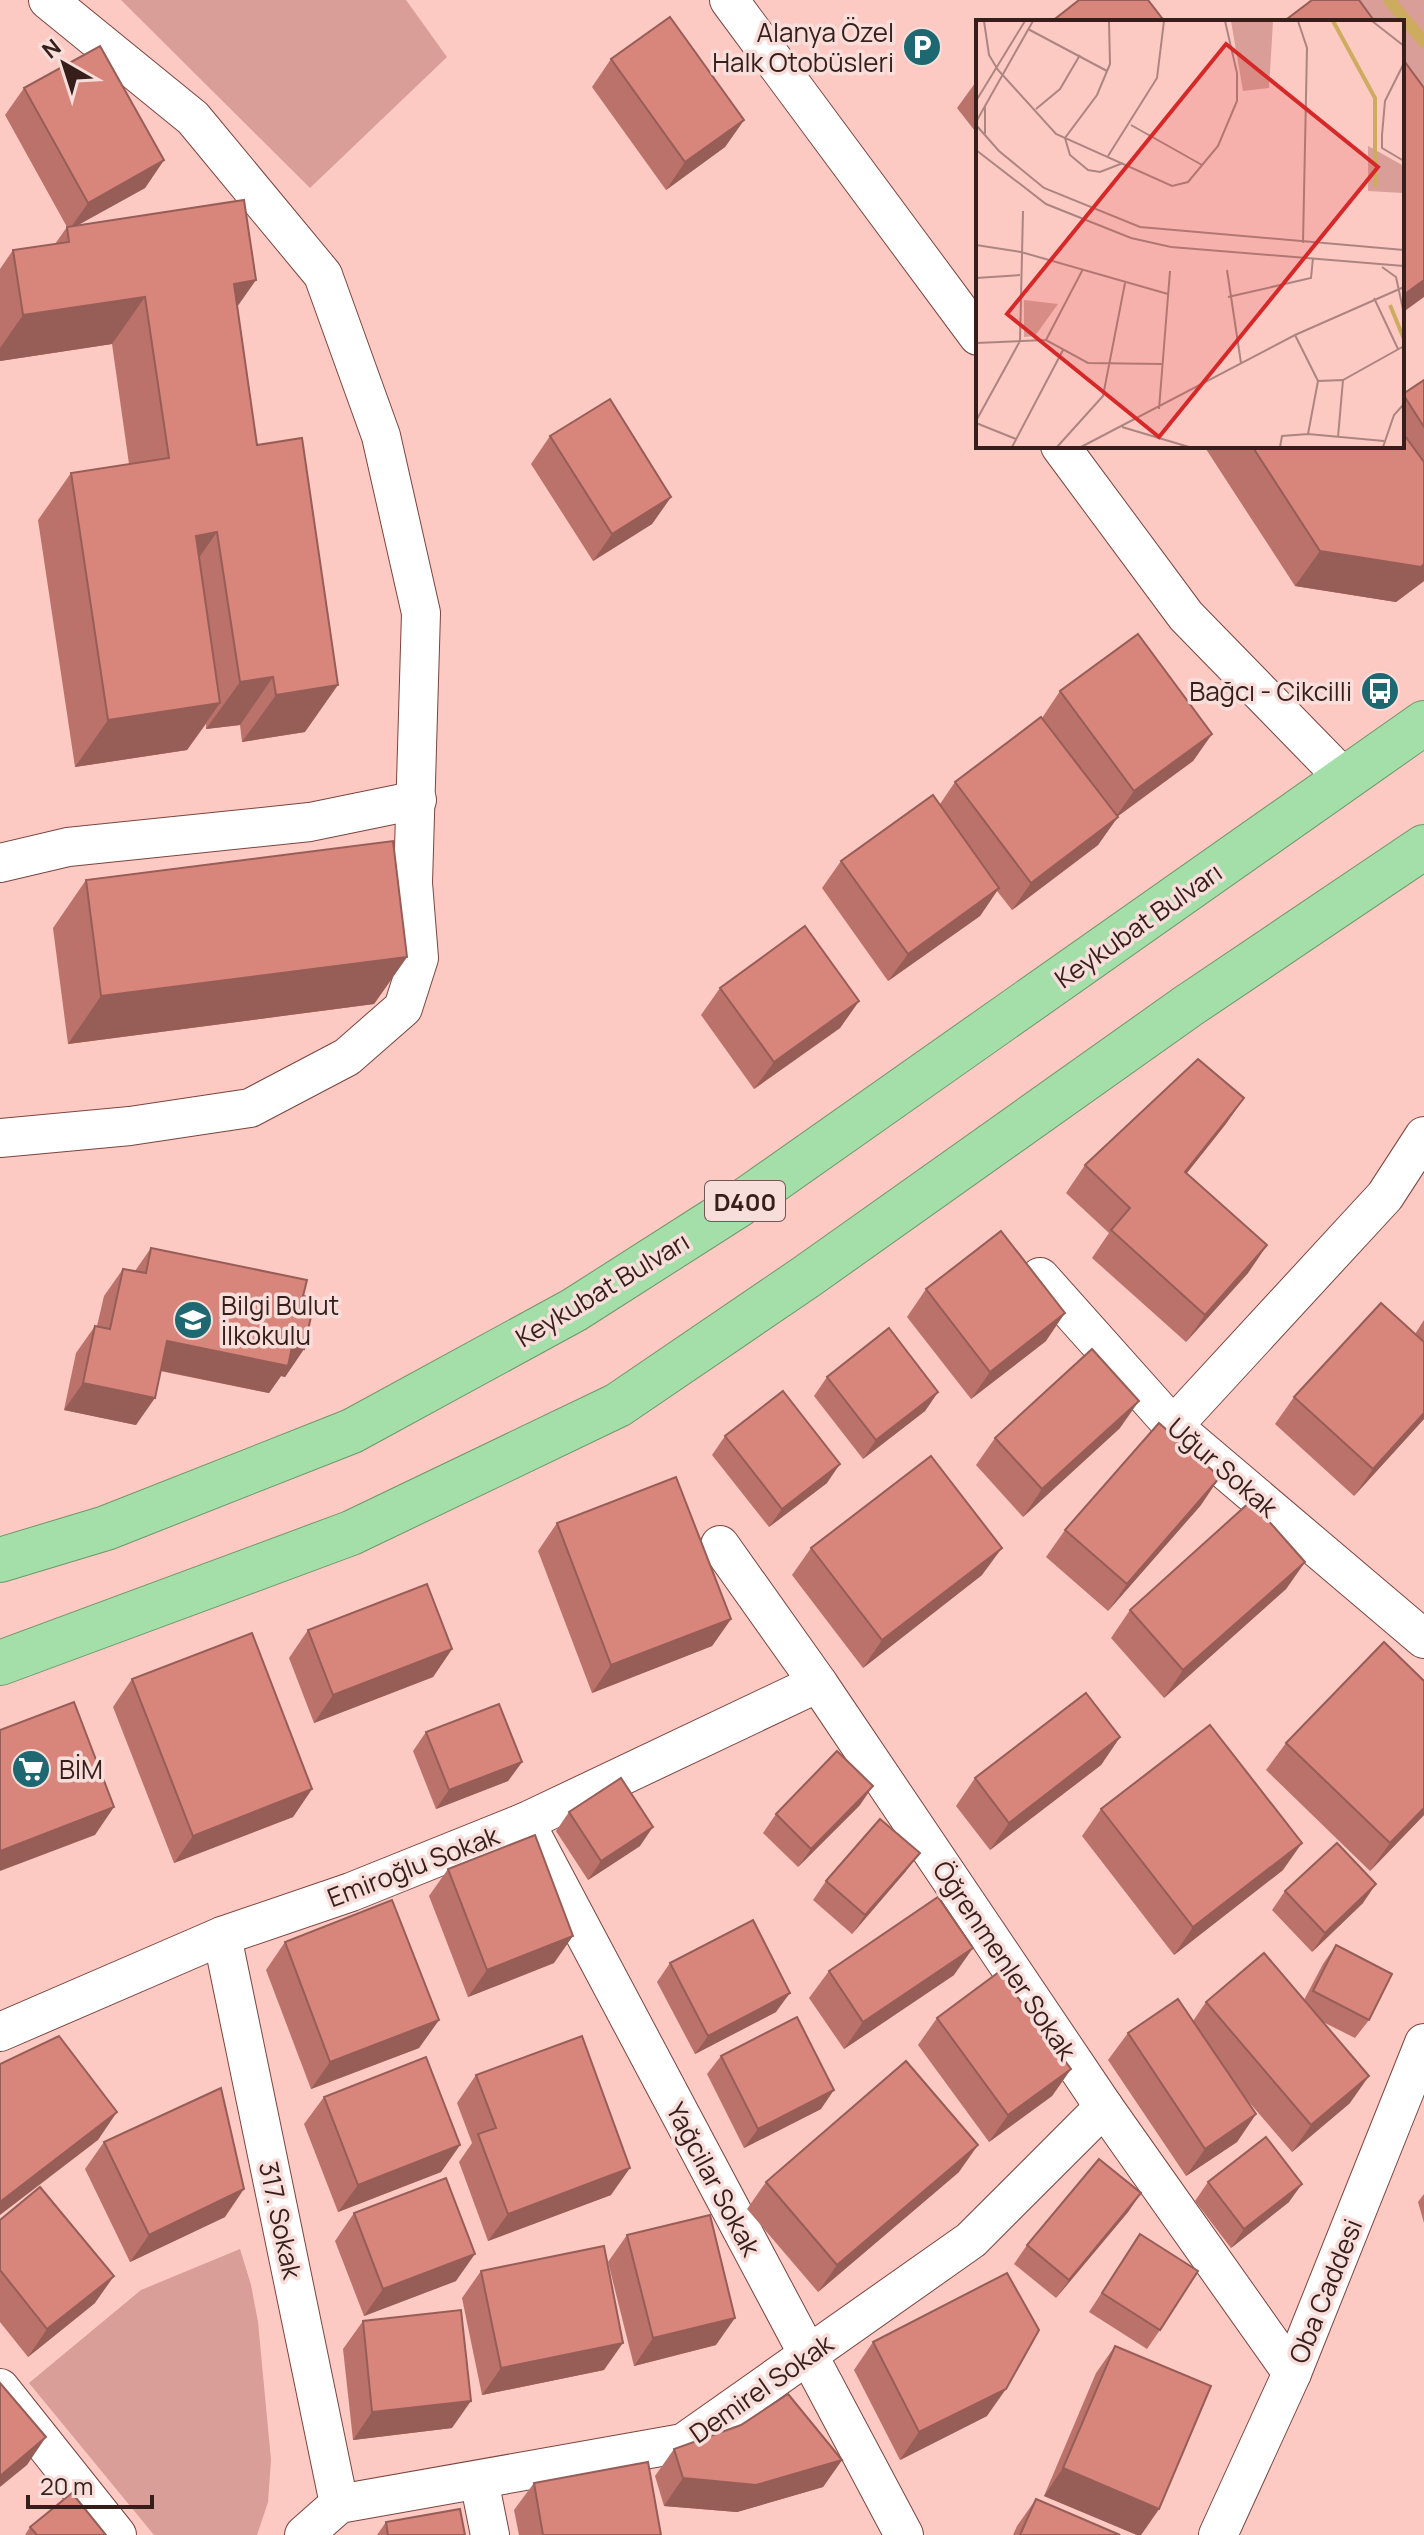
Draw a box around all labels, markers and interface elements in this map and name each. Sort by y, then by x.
place label: Alanya Özel Halk Otobüsleri [712,14,894,80]
inset map [976,20,1404,448]
north arrow [24,24,104,104]
parking icon: Alanya Özel Halk Otobüsleri [901,26,943,68]
text: N [36,32,67,65]
bus stop icon: Bağcı - Cikcilli [1359,670,1401,712]
place label: Bağcı - Cikcilli [1189,673,1352,709]
street label: Keykubat Bulvarı [1047,854,1229,996]
road number: D400 [705,1181,785,1221]
street label: Keykubat Bulvarı [508,1223,696,1355]
place label: Bilgi Bulut İlkokulu [221,1287,339,1353]
school or university icon: Bilgi Bulut İlkokulu [172,1299,214,1341]
street label: Uğur Sokak [1160,1409,1287,1526]
supermarket icon: BİM [10,1748,52,1790]
place label: BİM [59,1751,103,1787]
street label: Emiroğlu Sokak [322,1816,505,1915]
street label: Öğrenmenler Sokak [925,1853,1086,2068]
street label: Yağcilar Sokak [658,2096,770,2263]
street label: 317. Sokak [251,2158,311,2283]
street label: Oba Caddesi [1280,2214,1370,2368]
street label: Demirel Sokak [682,2325,841,2451]
scale bar [28,2459,152,2509]
text: 20 m [40,2469,93,2502]

